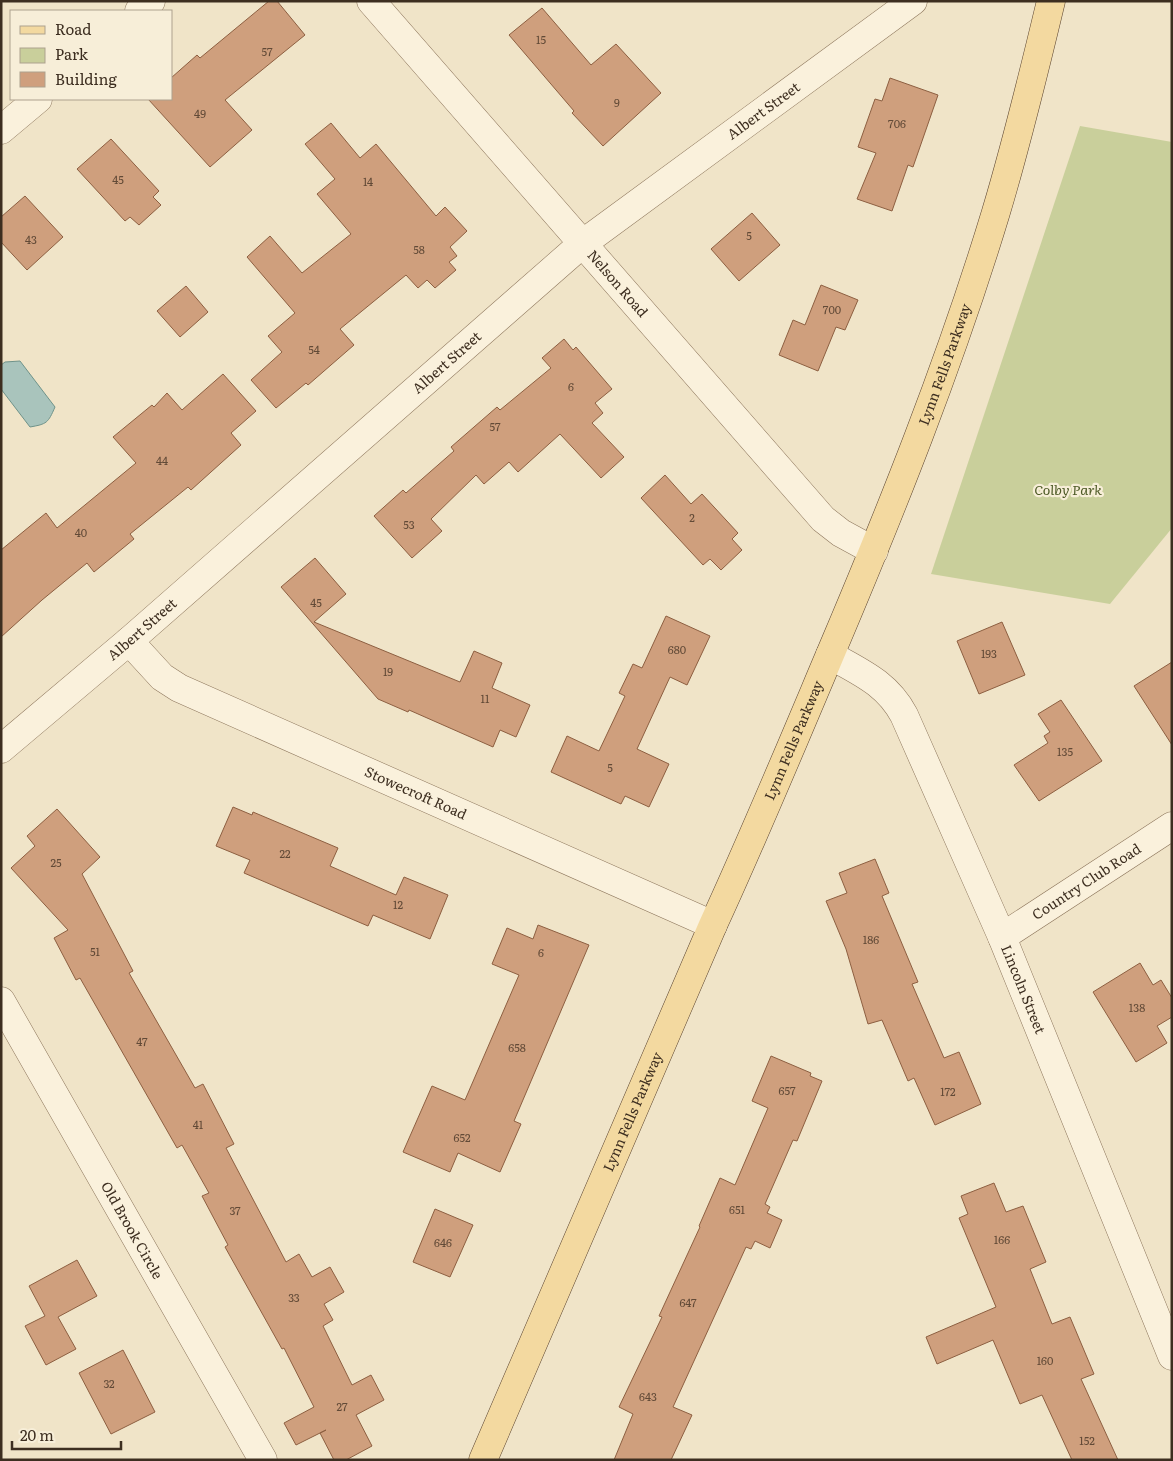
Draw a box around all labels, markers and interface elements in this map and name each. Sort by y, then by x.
legend [10,10,172,100]
text: Road [55,17,91,40]
house number: 15 [536,31,546,47]
text: Park [55,42,89,65]
house number: 57 [261,43,273,59]
text: Building [55,67,117,90]
street label: Albert Street [722,76,804,143]
house number: 9 [614,94,620,110]
house number: 49 [194,105,206,121]
house number: 706 [888,115,906,131]
house number: 45 [112,171,124,187]
house number: 14 [363,173,373,189]
house number: 5 [746,227,752,243]
house number: 43 [25,231,37,247]
house number: 58 [413,241,425,257]
street label: Nelson Road [583,245,653,321]
street label: Lynn Fells Parkway [913,300,975,428]
house number: 700 [823,301,841,317]
street label: Albert Street [407,326,485,398]
house number: 54 [308,341,320,357]
house number: 6 [568,378,574,394]
house number: 57 [489,418,501,434]
house number: 44 [156,452,168,468]
park label: Colby Park [1034,479,1102,499]
house number: 2 [689,509,695,525]
house number: 53 [403,516,415,532]
house number: 40 [75,524,87,540]
street label: Albert Street [103,593,181,664]
house number: 45 [310,594,322,610]
house number: 680 [668,641,686,657]
house number: 193 [981,645,997,661]
house number: 19 [383,663,393,679]
street label: Lynn Fells Parkway [759,676,827,803]
house number: 11 [481,690,490,706]
house number: 135 [1057,743,1073,759]
house number: 5 [607,759,613,775]
street label: Stowecroft Road [362,761,471,824]
street label: Country Club Road [1028,838,1145,924]
house number: 22 [279,845,291,861]
house number: 25 [50,854,62,870]
house number: 12 [393,896,403,912]
house number: 186 [863,931,879,947]
street label: Lincoln Street [997,941,1051,1037]
house number: 51 [90,943,101,959]
house number: 6 [538,944,544,960]
house number: 138 [1129,999,1145,1015]
house number: 47 [136,1033,148,1049]
house number: 658 [508,1039,526,1055]
street label: Lynn Fells Parkway [597,1048,667,1174]
house number: 657 [778,1082,796,1098]
house number: 172 [940,1083,956,1099]
house number: 41 [193,1116,204,1132]
house number: 652 [454,1129,471,1145]
street label: Old Brook Circle [97,1177,169,1282]
house number: 651 [729,1201,746,1217]
house number: 37 [229,1202,241,1218]
house number: 166 [994,1231,1010,1247]
house number: 646 [434,1234,452,1250]
house number: 33 [288,1289,300,1305]
house number: 647 [679,1294,697,1310]
house number: 160 [1037,1352,1053,1368]
house number: 32 [103,1375,115,1391]
house number: 643 [639,1388,657,1404]
house number: 27 [336,1398,348,1414]
scale bar [12,1418,121,1450]
text: 20 m [20,1423,54,1446]
house number: 152 [1079,1432,1095,1448]

